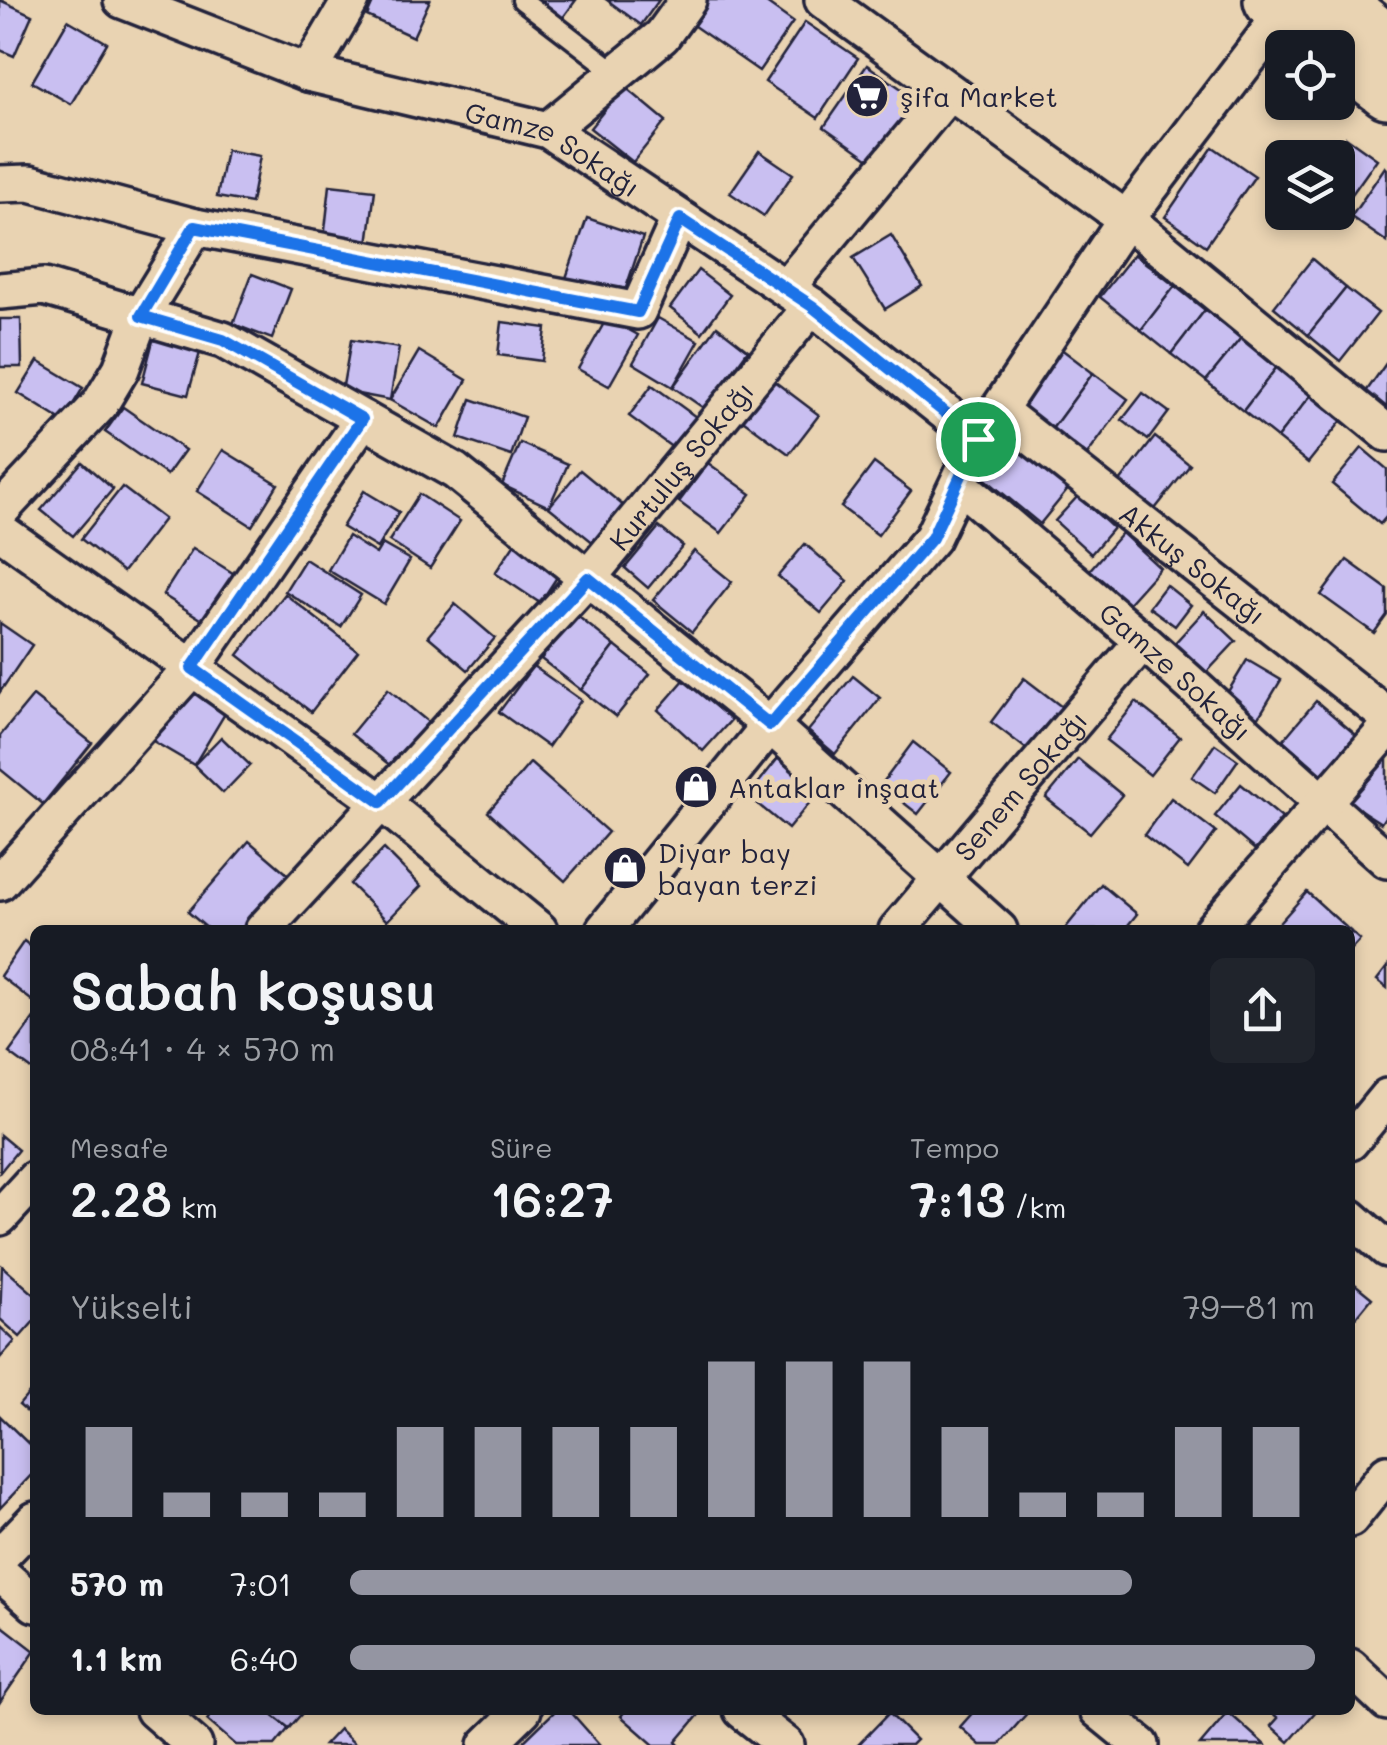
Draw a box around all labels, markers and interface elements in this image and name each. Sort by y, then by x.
map controls [1265,30,1355,230]
button: locate [1265,30,1355,120]
supermarket icon: şifa Market [844,73,890,119]
place label: şifa Market [900,78,1058,114]
street label: Gamze Sokağı [462,93,648,205]
button: layers [1265,140,1355,230]
street label: Kurtuluş Sokağı [601,373,761,557]
pin [936,397,1021,482]
icon: arrive [951,412,1006,467]
street label: Akkuş Sokağı [1112,495,1274,632]
street label: Gamze Sokağı [1092,594,1260,748]
street label: Senem Sokağı [946,702,1094,868]
shop icon: Antaklar inşaat [673,764,719,810]
place label: Antaklar inşaat [728,769,940,805]
place label: Diyar bay bayan terzi [658,834,818,902]
shop icon: Diyar bay bayan terzi [602,845,648,891]
text: Sabah koşusu [70,953,436,1025]
button: share [1210,958,1315,1063]
text: 08:41 · 4 × 570 m [70,1027,335,1069]
text: Mesafe [70,1129,169,1165]
text: Süre [490,1129,552,1165]
text: Tempo [910,1129,999,1165]
text: 2.28 [70,1165,172,1231]
text: 16:27 [490,1165,614,1231]
text: 7:13 [910,1165,1006,1231]
text: km [172,1189,218,1225]
text: /km [1006,1189,1066,1225]
text: Yükselti [70,1285,193,1327]
text: 79–81 m [1183,1285,1315,1327]
text: 570 m [70,1562,164,1604]
text: 7:01 [230,1562,292,1604]
text: 1.1 km [70,1637,162,1679]
text: 6:40 [230,1637,298,1679]

